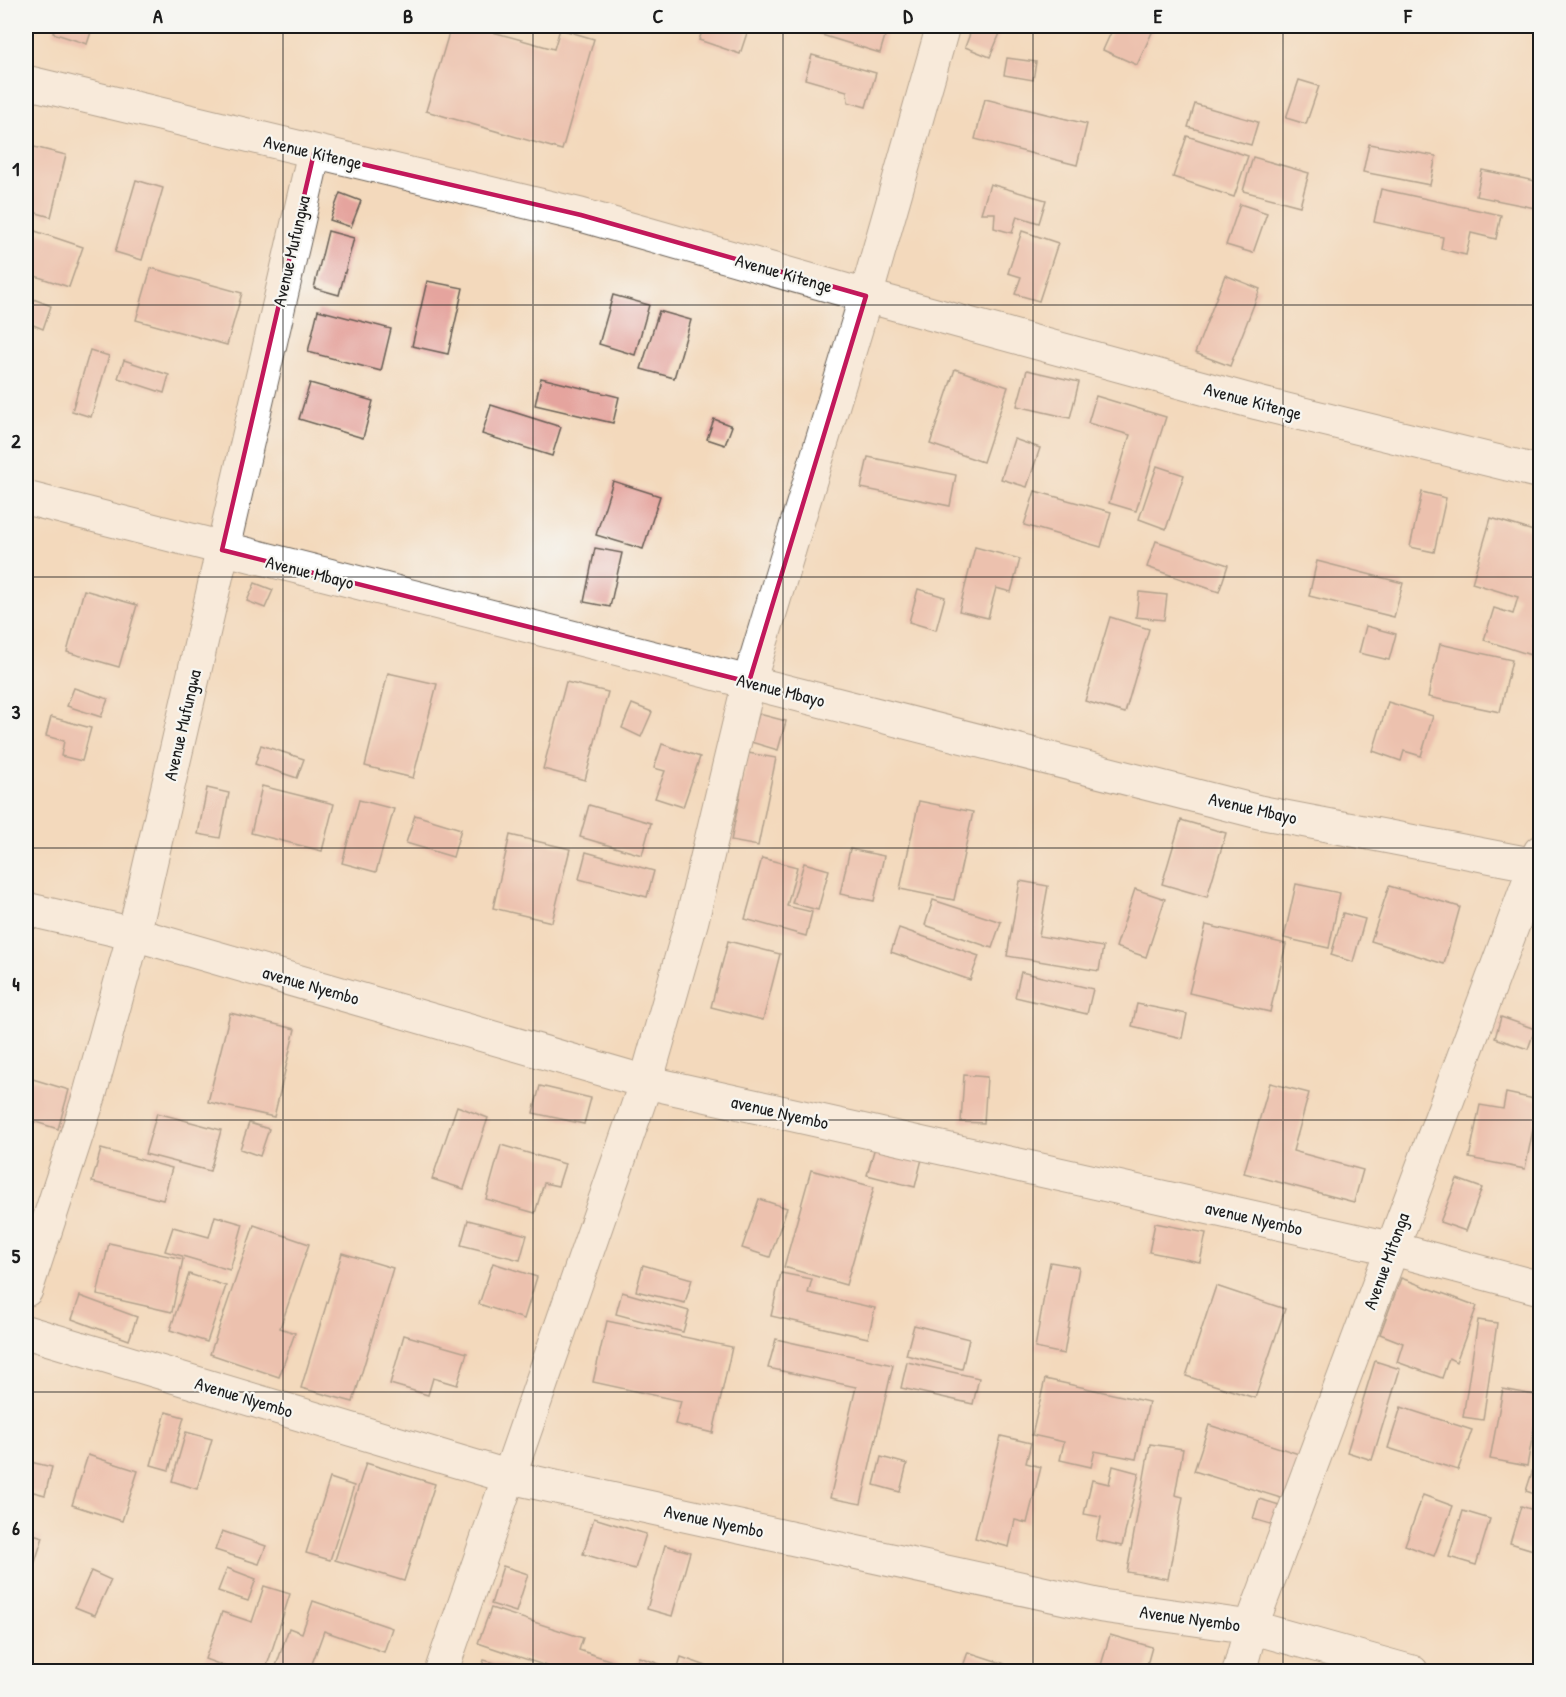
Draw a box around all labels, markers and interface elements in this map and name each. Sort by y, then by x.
text: A [153,2,163,29]
text: B [403,2,413,29]
text: C [653,2,664,29]
text: D [903,2,913,29]
text: E [1154,2,1163,29]
text: F [1403,2,1413,29]
street label: Avenue Kitenge [262,129,364,175]
text: 1 [12,155,20,182]
street label: Avenue Mufungwa [266,193,316,309]
street label: Avenue Kitenge [733,247,835,299]
street label: Avenue Kitenge [1202,376,1304,426]
text: 2 [11,427,21,454]
street label: Avenue Mbayo [263,549,357,595]
street label: Avenue Mufungwa [157,667,207,783]
street label: Avenue Mbayo [734,667,828,713]
text: 3 [12,698,21,725]
street label: Avenue Mbayo [1206,786,1300,830]
street label: avenue Nyembo [260,959,362,1011]
text: 4 [12,970,20,997]
street label: avenue Nyembo [729,1089,831,1135]
street label: avenue Nyembo [1203,1195,1305,1241]
street label: Avenue Mitonga [1357,1209,1415,1313]
text: 5 [12,1242,21,1269]
street label: Avenue Nyembo [192,1370,296,1424]
street label: Avenue Nyembo [662,1498,766,1544]
text: 6 [12,1514,20,1541]
street label: Avenue Nyembo [1138,1599,1242,1637]

